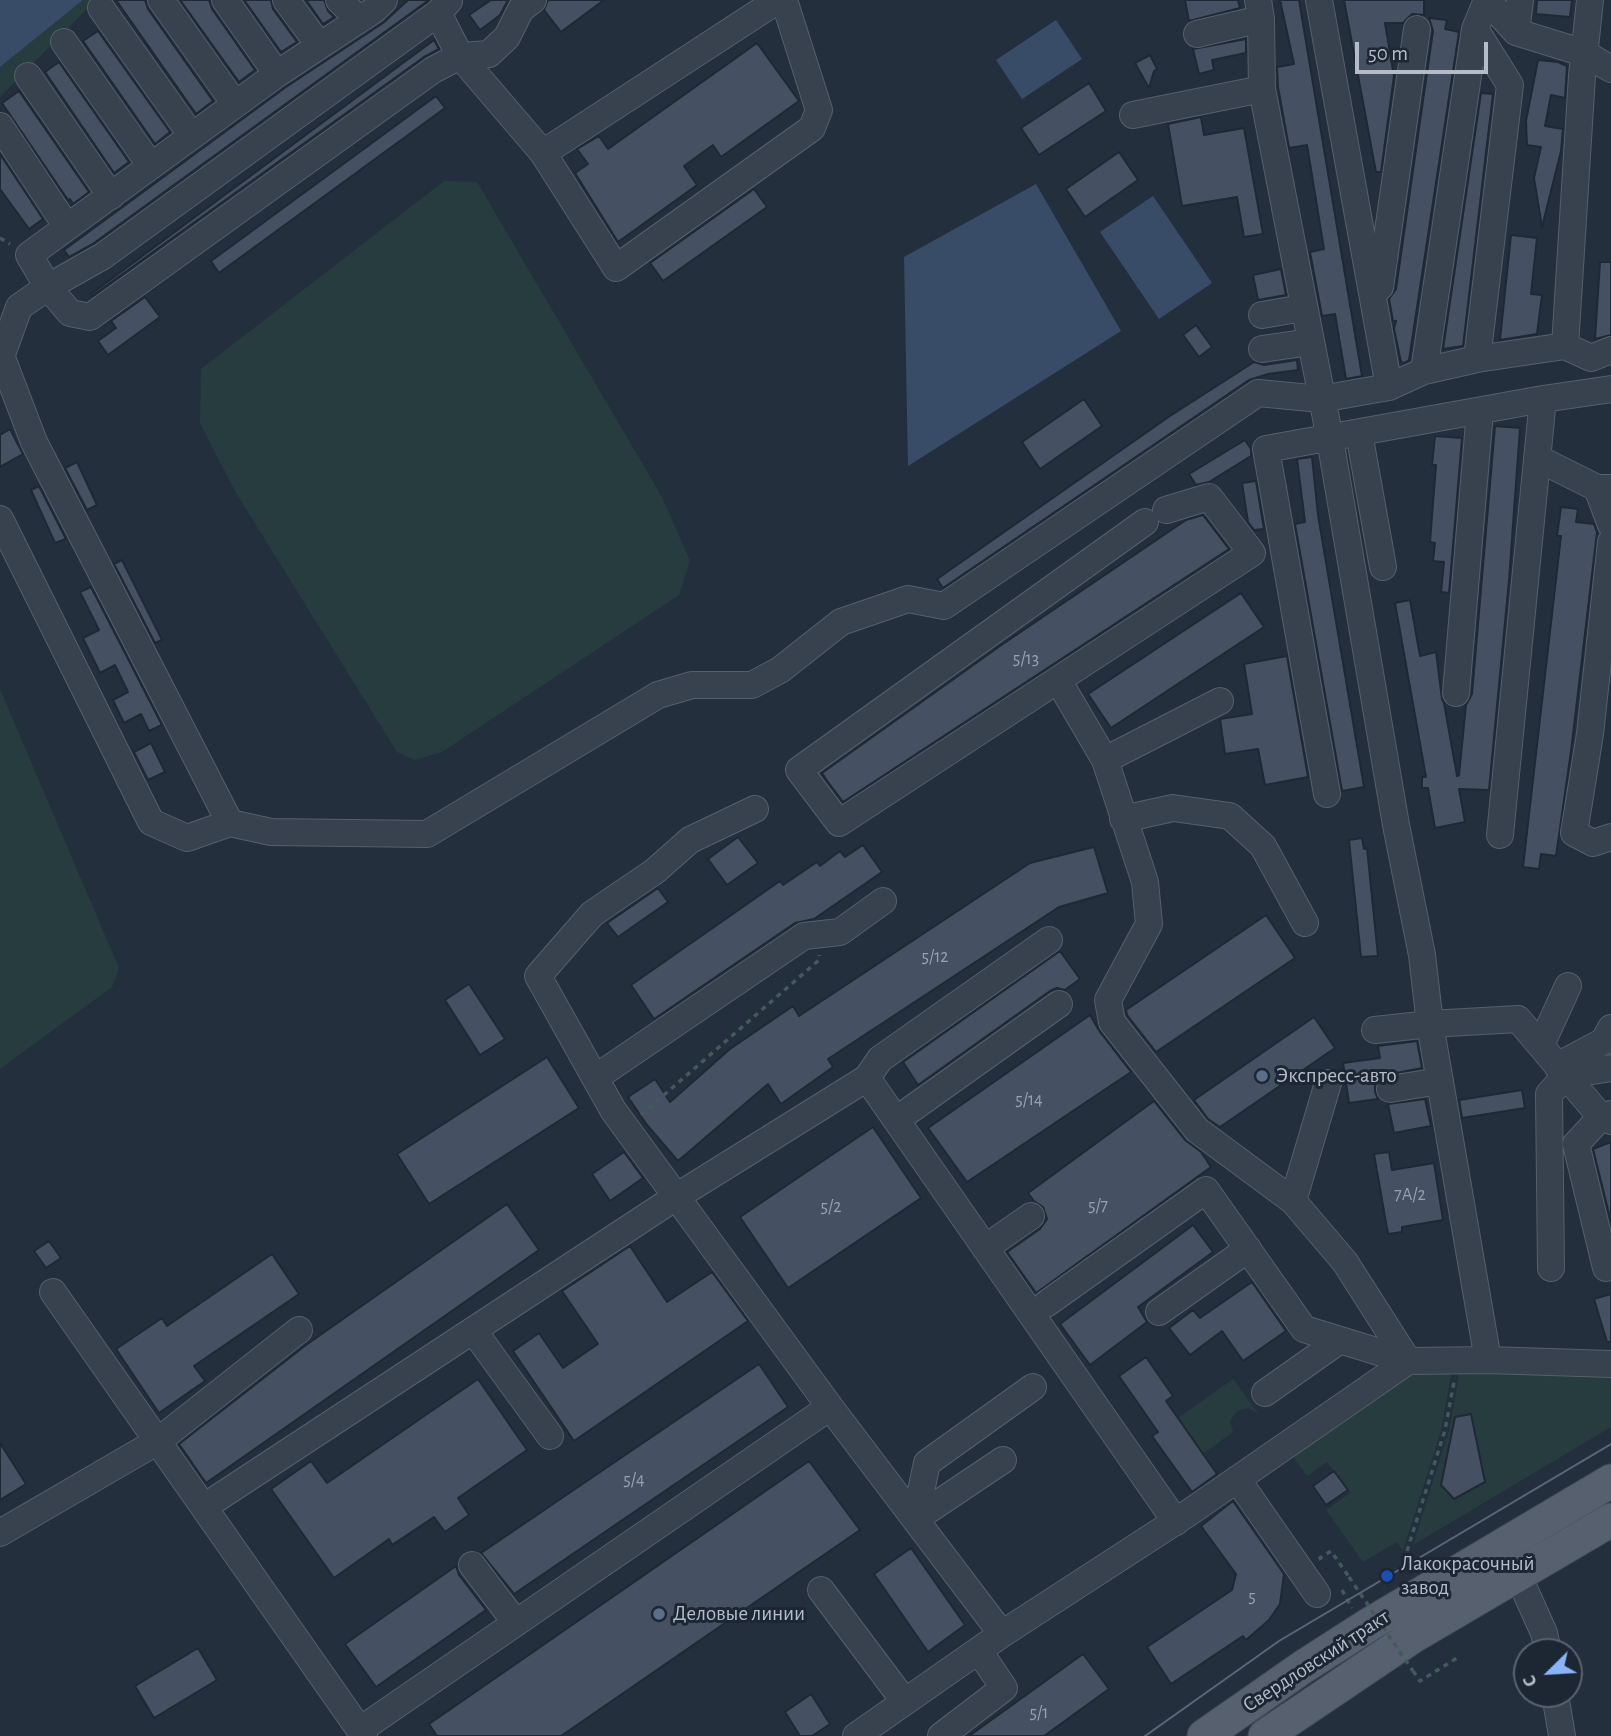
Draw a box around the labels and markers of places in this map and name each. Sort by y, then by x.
place label: Экспресс-авто [1276,1063,1397,1089]
marker: Экспресс-авто [1254,1068,1270,1084]
place label: Лакокрасочный завод [1401,1551,1535,1601]
marker: Лакокрасочный завод [1379,1568,1395,1584]
place label: Деловые линии [673,1601,805,1627]
marker: Деловые линии [651,1606,667,1622]

